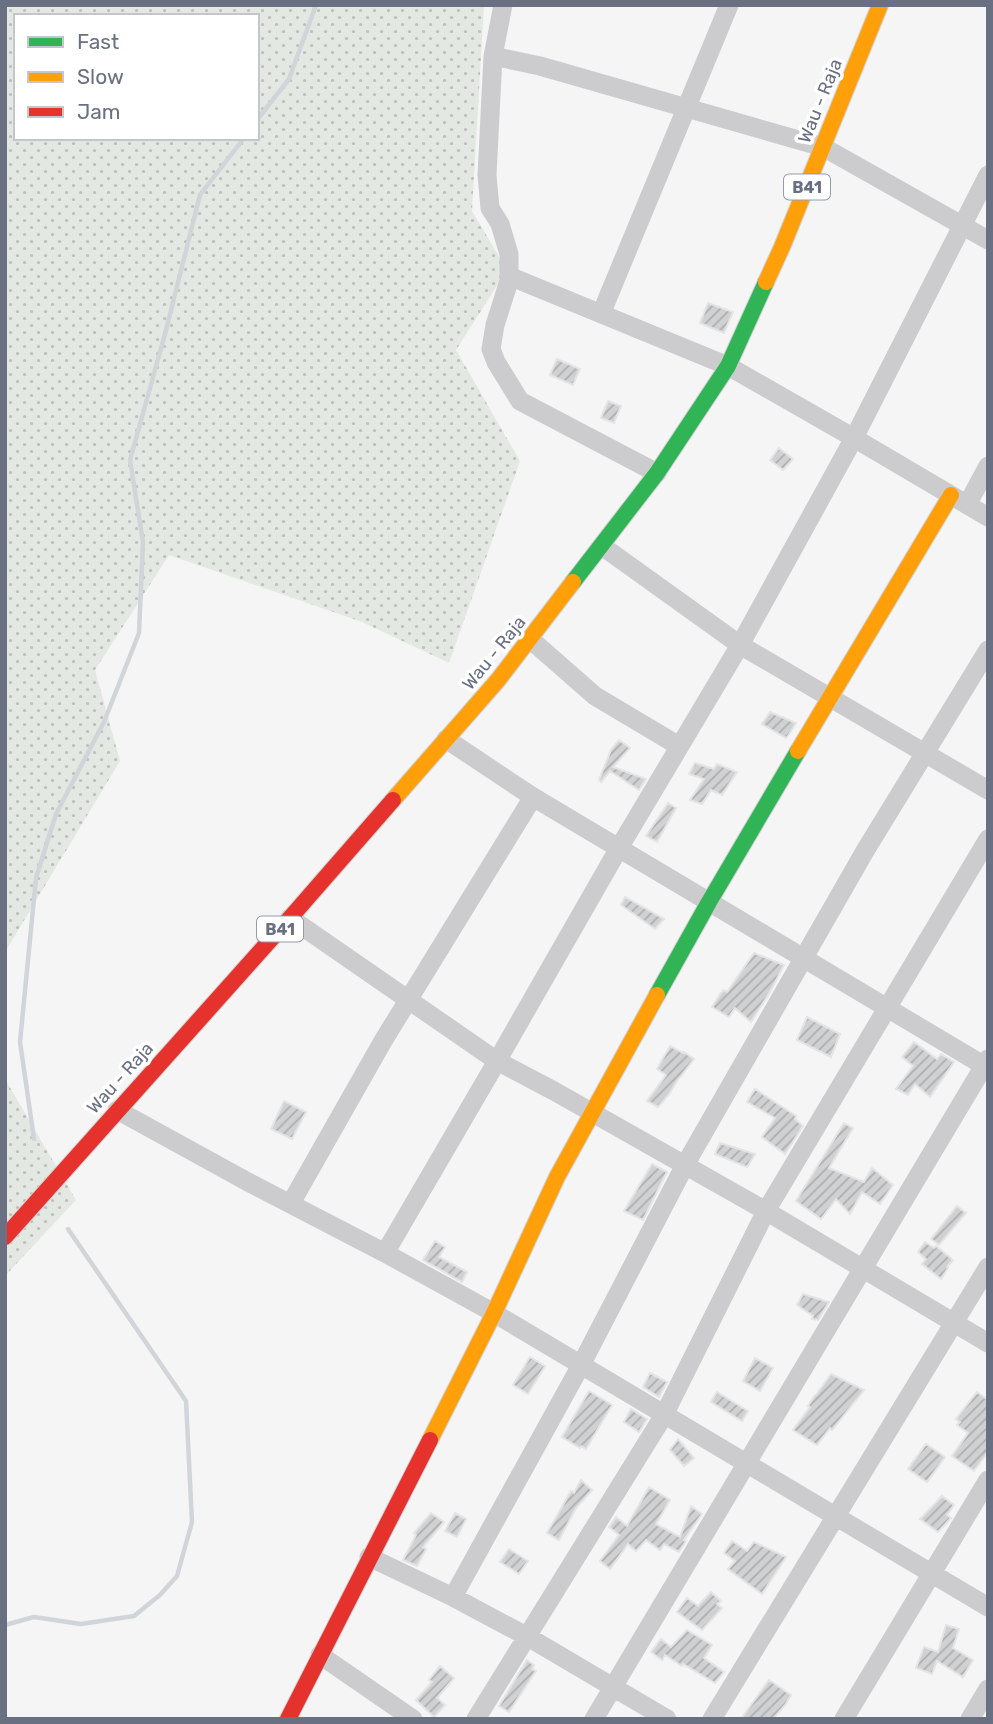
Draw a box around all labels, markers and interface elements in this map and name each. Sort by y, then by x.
legend [14,14,259,140]
text: Fast [77,29,119,54]
street label: Wau - Raja [793,56,847,146]
text: Slow [77,64,124,89]
text: Jam [77,99,121,124]
road number: B41 [784,174,830,200]
street label: Wau - Raja [458,612,530,694]
road number: B41 [257,917,303,942]
street label: Wau - Raja [82,1038,158,1118]

